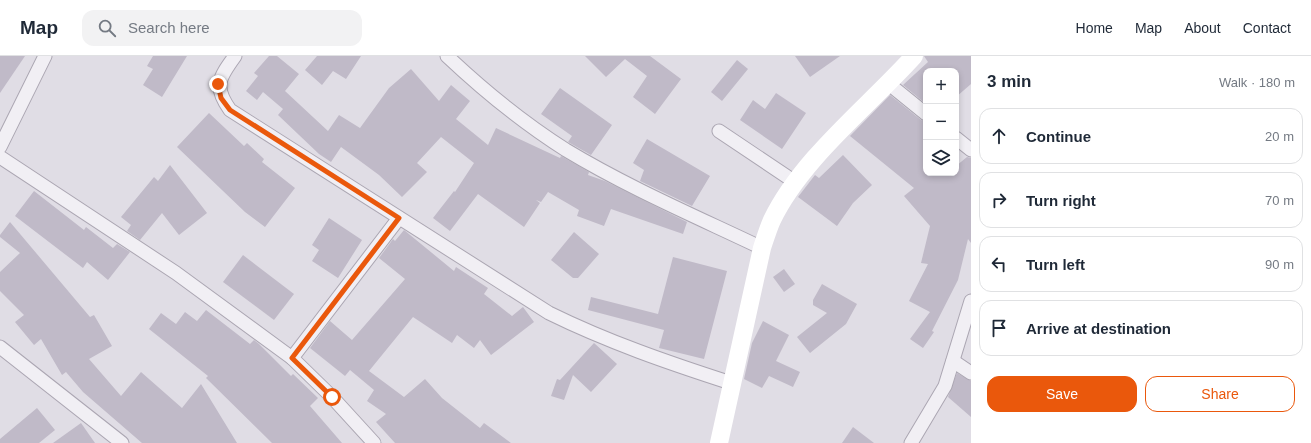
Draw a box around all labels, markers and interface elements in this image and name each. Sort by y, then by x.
search box [82,10,362,46]
text: Map [20,17,58,38]
icon: search [96,17,118,39]
text: Search here [128,19,210,36]
text: Home [1076,20,1113,36]
text: Map [1135,20,1162,36]
text: About [1184,20,1221,36]
text: Contact [1243,20,1291,36]
map controls [923,68,959,176]
button: + [923,68,959,104]
text: 3 min [987,72,1031,91]
route end [209,75,227,93]
text: Walk · 180 m [1219,75,1295,90]
button: − [923,104,959,140]
icon: ahead [988,125,1010,147]
text: Continue [1026,128,1091,145]
text: 20 m [1265,129,1294,144]
button: layers [923,140,959,176]
icon: right [988,189,1010,211]
text: Turn right [1026,192,1096,209]
text: 70 m [1265,193,1294,208]
icon: left [988,253,1010,275]
text: Turn left [1026,256,1085,273]
text: 90 m [1265,257,1294,272]
icon: arrive [988,317,1010,339]
text: Arrive at destination [1026,320,1171,337]
button: Save [987,376,1137,412]
button: Share [1145,376,1295,412]
route start [323,388,341,406]

